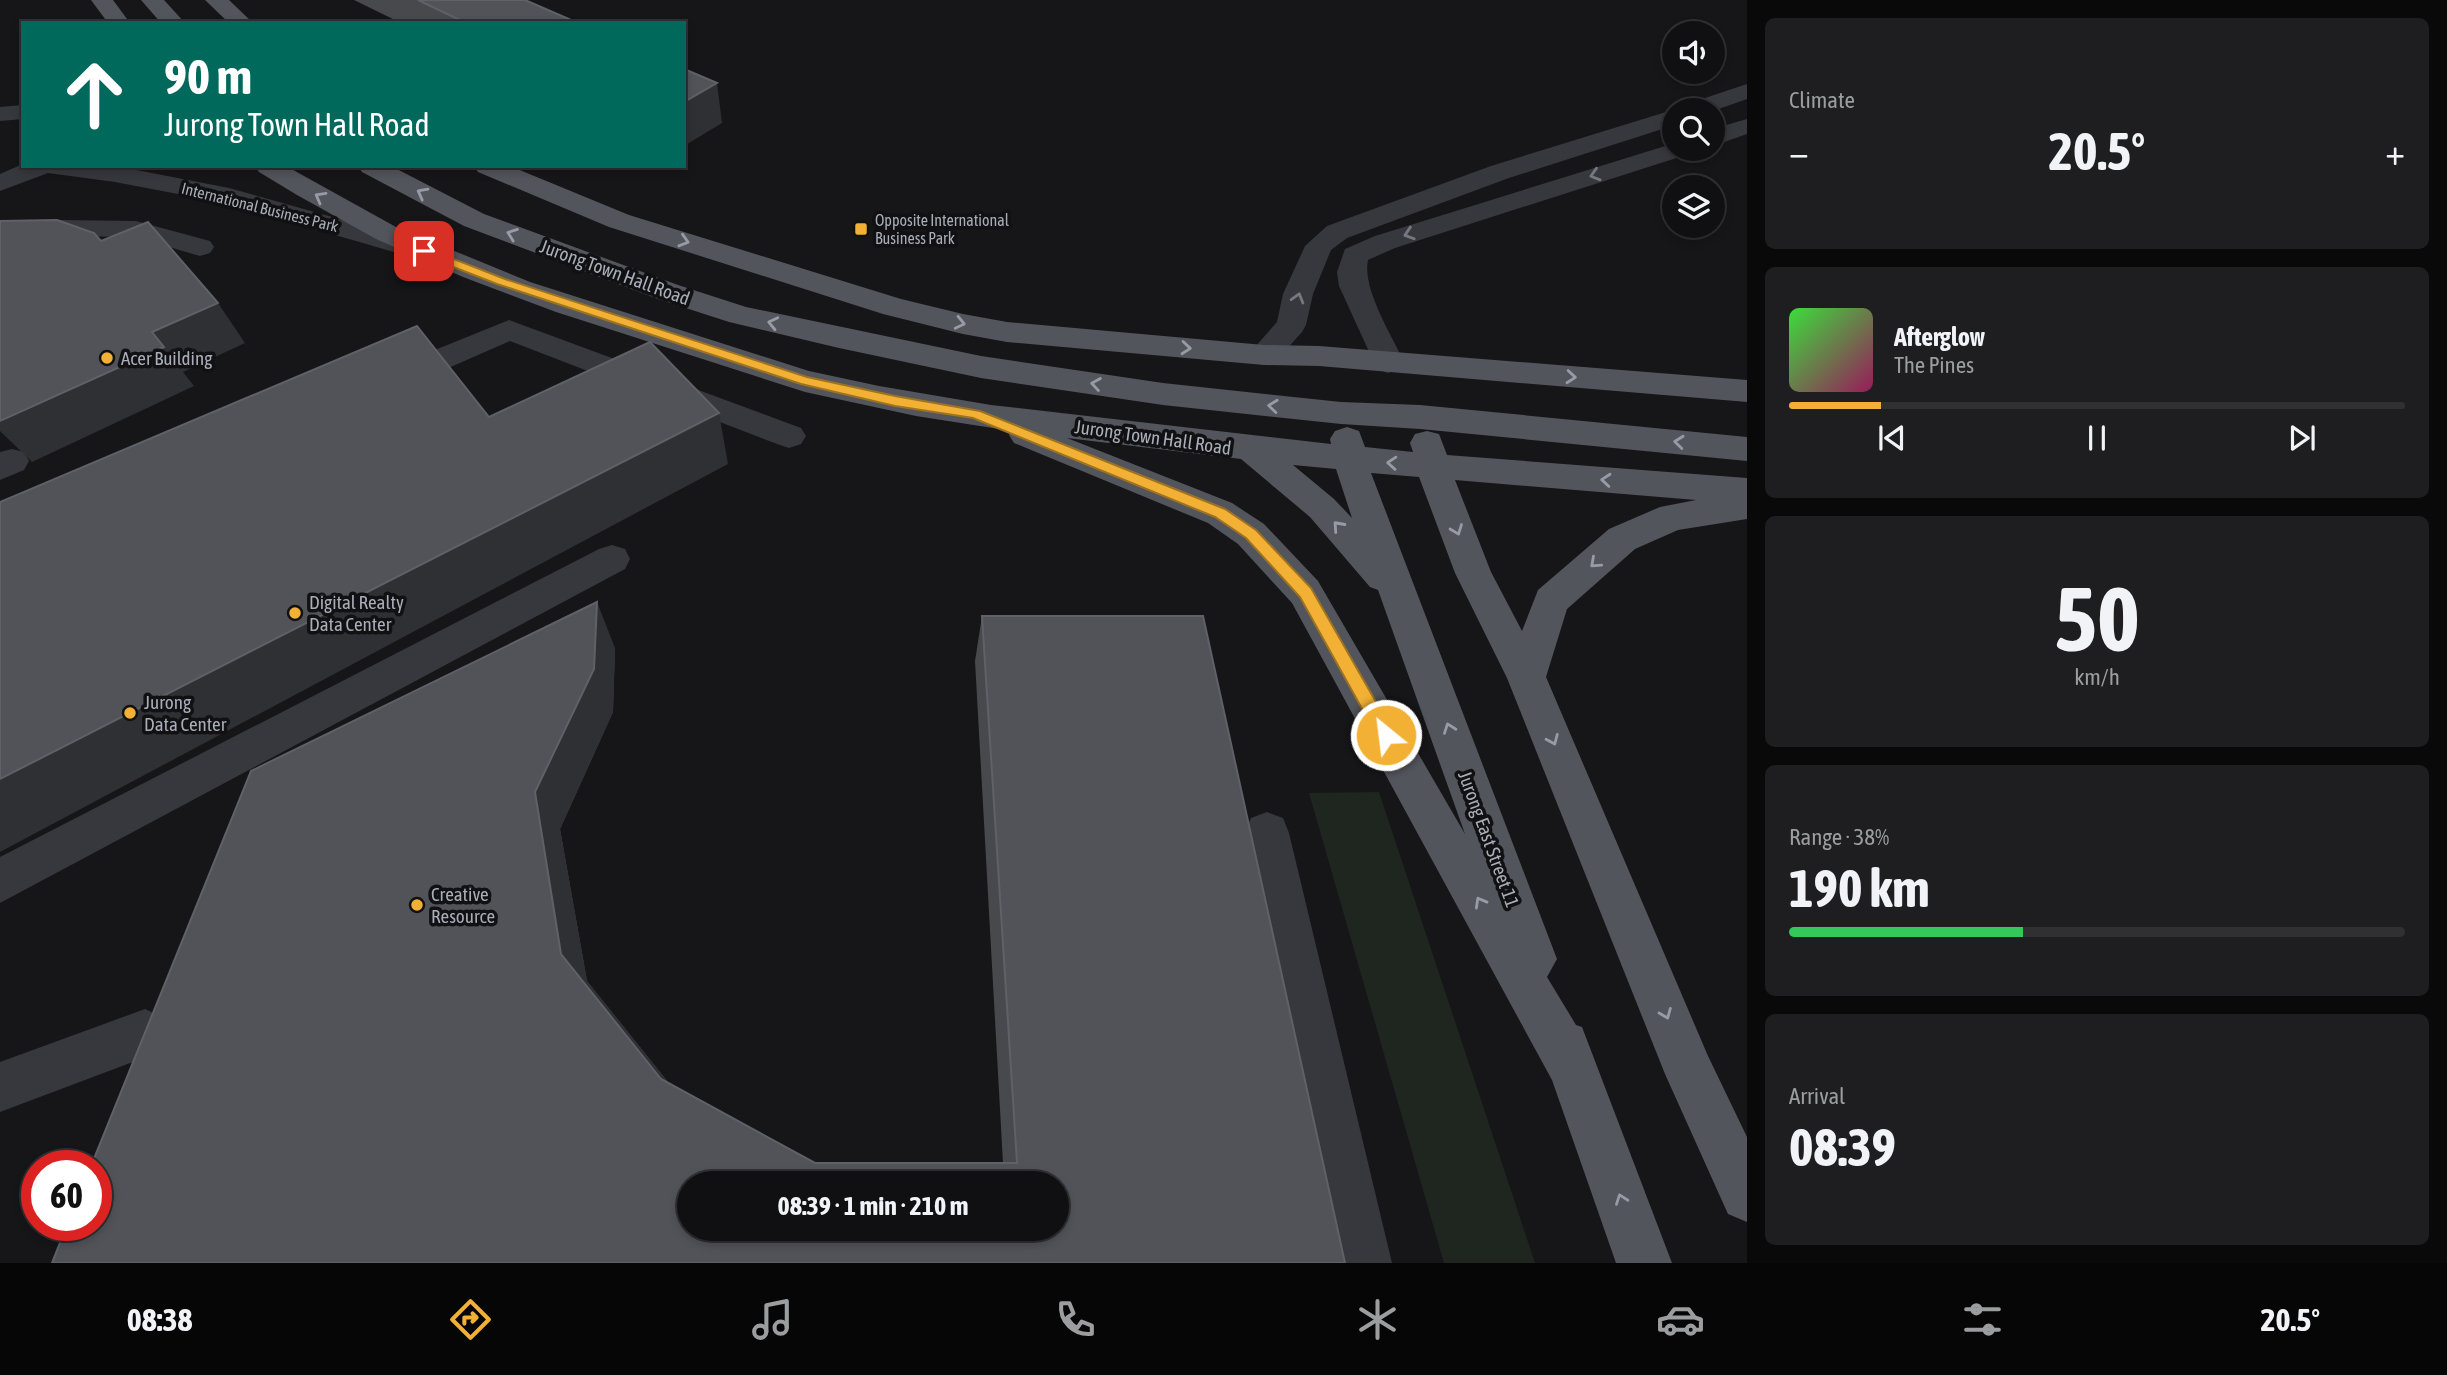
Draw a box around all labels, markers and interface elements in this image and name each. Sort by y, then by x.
map controls [1662,21,1725,238]
button: sound [1662,21,1725,84]
text: 90 m [164,48,252,104]
icon: ahead [49,49,140,140]
text: Climate [1789,87,1855,113]
button: search [1662,98,1725,161]
text: Jurong Town Hall Road [164,106,430,143]
text: 20.5° [2049,121,2145,181]
text: − [1789,130,1809,173]
text: + [2385,130,2405,173]
one-way arrow [1590,166,1602,181]
button: layers [1662,175,1725,238]
street label: International Business Park [180,179,340,235]
one-way arrow [417,188,429,202]
one-way arrow [315,192,328,205]
place label: Opposite International Business Park [875,211,1010,247]
pin [394,221,454,281]
marker: Opposite International Business Park [853,221,869,237]
one-way arrow [1404,226,1416,240]
one-way arrow [507,229,519,243]
icon: arrive [405,232,443,270]
one-way arrow [677,233,689,248]
street label: Jurong Town Hall Road [537,235,693,309]
one-way arrow [1289,293,1304,305]
one-way arrow [954,315,966,329]
one-way arrow [767,316,779,331]
text: Afterglow [1894,322,1985,352]
one-way arrow [1180,340,1191,355]
place label: Acer Building [121,347,213,369]
marker: Acer Building [99,350,115,366]
text: The Pines [1894,352,1974,378]
one-way arrow [1566,369,1577,384]
one-way arrow [1090,377,1101,392]
one-way arrow [1267,399,1278,414]
street label: Jurong Town Hall Road [1073,415,1233,459]
icon: previous [1873,419,1911,457]
icon: pause [2078,419,2116,457]
icon: next [2283,419,2321,457]
one-way arrow [1673,435,1685,450]
one-way arrow [1386,456,1397,471]
one-way arrow [1600,473,1611,488]
one-way arrow [1334,521,1346,534]
one-way arrow [1448,524,1462,536]
one-way arrow [1590,554,1603,567]
text: 50 [2054,566,2140,670]
place label: Digital Realty Data Center [309,591,404,635]
marker: Digital Realty Data Center [287,605,303,621]
text: km/h [2074,664,2120,690]
place label: Jurong Data Center [144,691,227,735]
position arrow [1349,698,1423,772]
marker: Jurong Data Center [122,705,138,721]
one-way arrow [1443,723,1457,735]
one-way arrow [1544,734,1558,746]
street label: Jurong East Street 11 [1454,768,1524,910]
text: Range · 38% [1789,824,1889,850]
text: 190 km [1789,858,1930,918]
place label: Creative Resource [431,883,495,927]
marker: Creative Resource [409,897,425,913]
one-way arrow [1475,897,1488,910]
one-way arrow [1657,1007,1671,1019]
text: Arrival [1789,1083,1845,1109]
text: 08:39 [1789,1117,1896,1177]
speed limit sign: 60 [21,1150,112,1241]
text: 08:39 · 1 min · 210 m [778,1191,968,1221]
one-way arrow [1615,1193,1629,1205]
icon: directions [446,1295,495,1344]
icon: music [748,1295,797,1344]
icon: phone [1051,1295,1100,1344]
icon: climate [1353,1295,1402,1344]
icon: car [1656,1295,1705,1344]
icon: filters [1958,1295,2007,1344]
text: 08:38 [127,1301,193,1338]
text: 20.5° [2261,1301,2320,1338]

